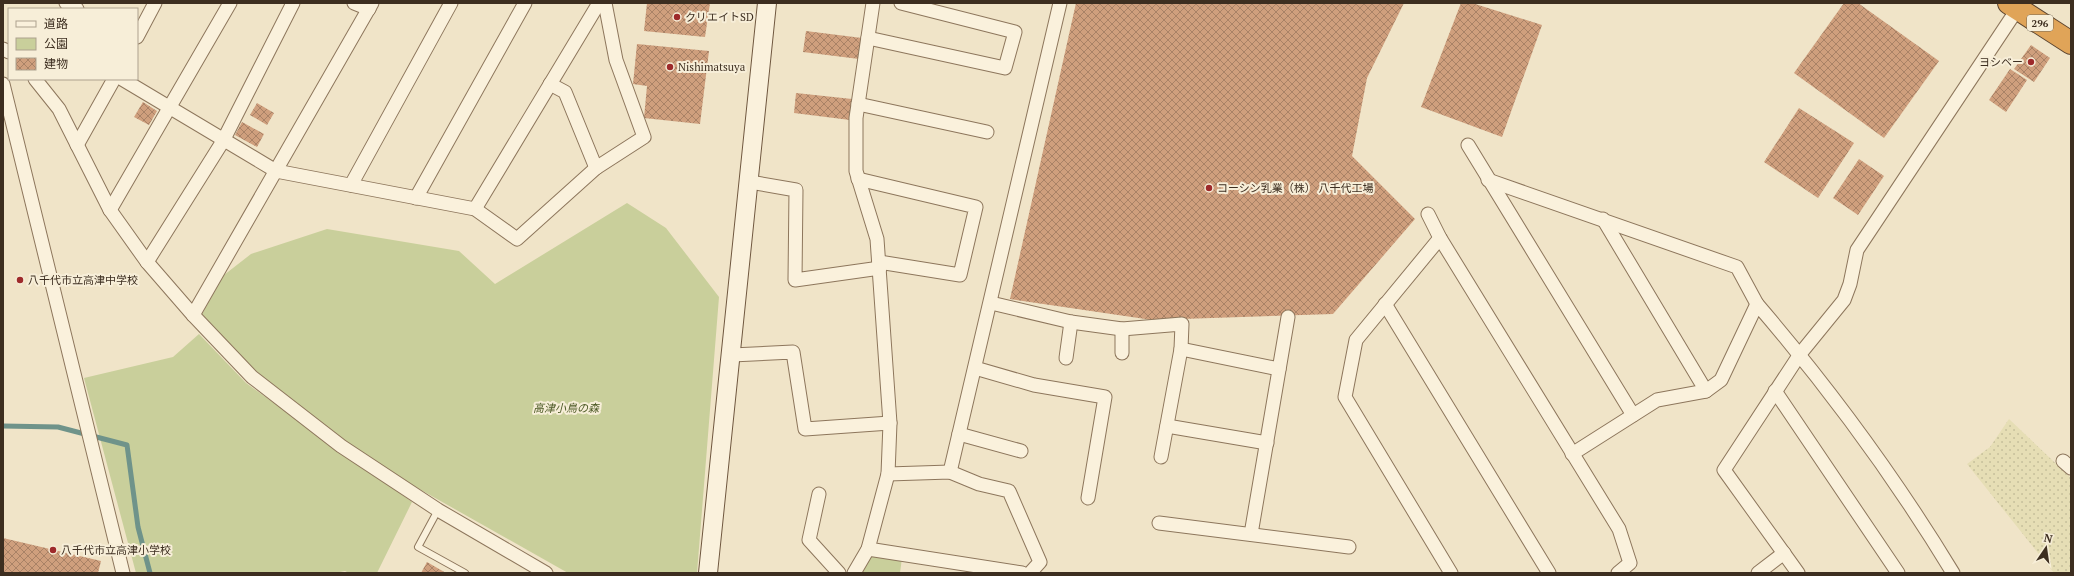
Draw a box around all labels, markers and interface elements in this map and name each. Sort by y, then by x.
legend [8,8,138,80]
place label: クリエイトSD [685,10,754,24]
marker: クリエイトSD [672,12,682,22]
road number: 296 [2027,15,2053,31]
text: 道路 [44,16,68,31]
text: 公園 [44,36,68,51]
place label: ヨシベー [1979,55,2023,69]
text: 建物 [44,56,68,71]
marker: ヨシベー [2026,57,2036,67]
place label: Nishimatsuya [678,60,746,74]
marker: Nishimatsuya [665,62,675,72]
place label: コーシン乳業（株） 八千代工場 [1217,181,1373,195]
marker: コーシン乳業（株） 八千代工場 [1204,183,1214,193]
place label: 八千代市立高津中学校 [28,273,138,287]
marker: 八千代市立高津中学校 [15,275,25,285]
park label: 高津小鳥の森 [533,401,600,415]
north arrow [2026,528,2066,568]
text: N [2043,530,2055,546]
place label: 八千代市立高津小学校 [61,543,171,557]
marker: 八千代市立高津小学校 [48,545,58,555]

